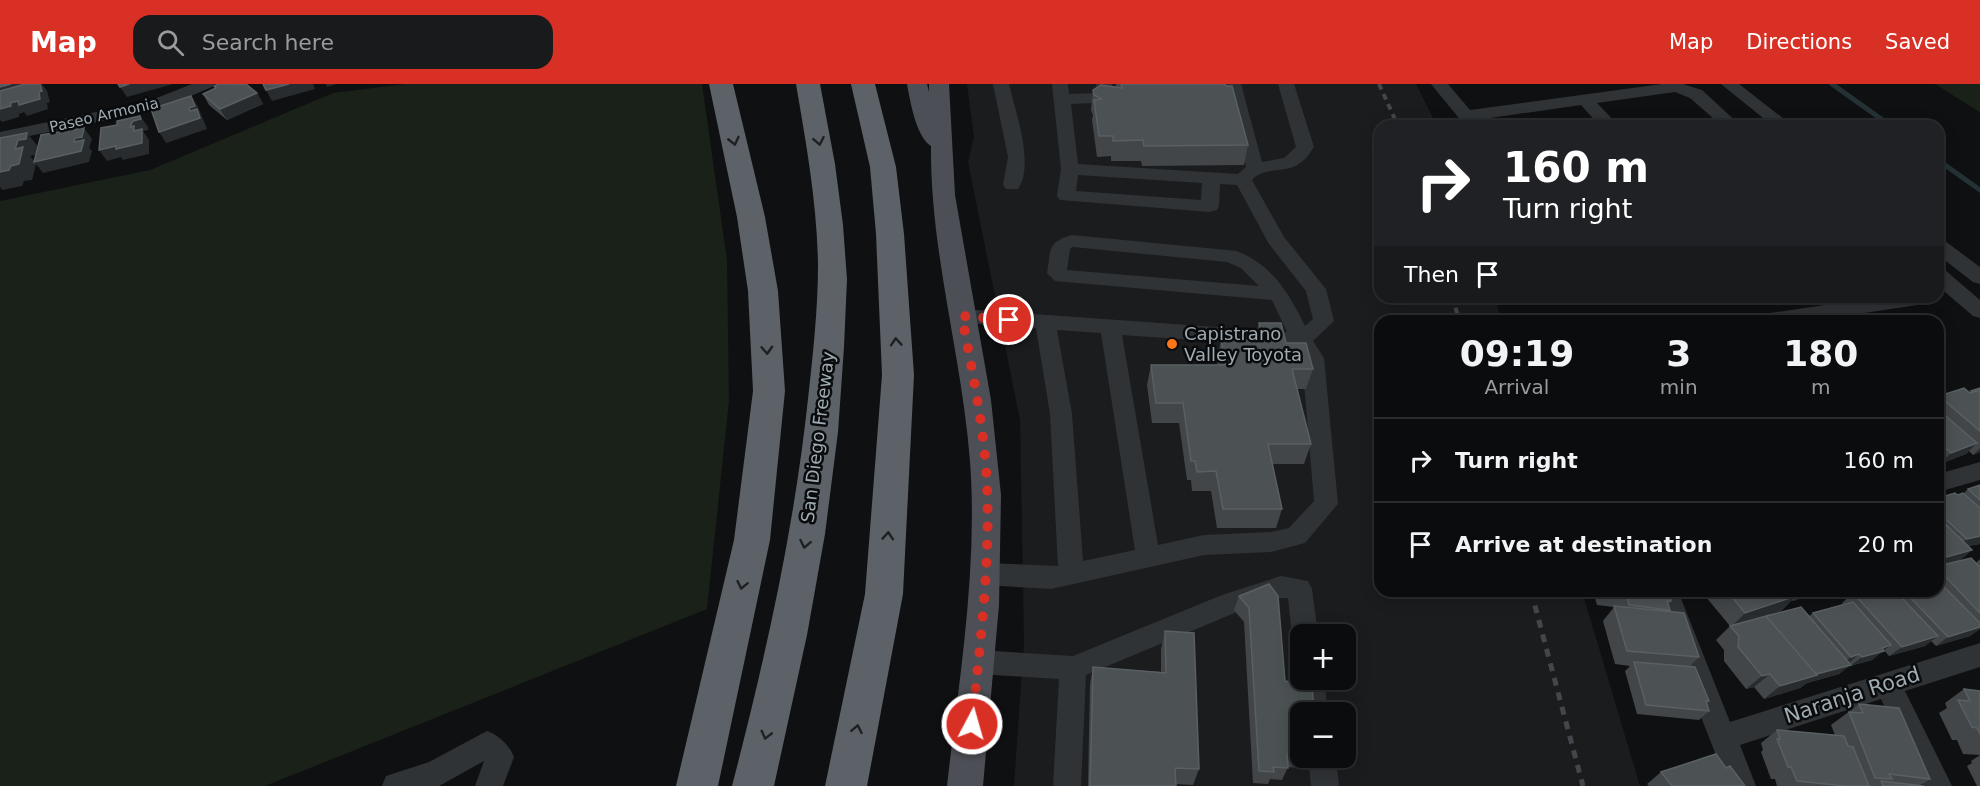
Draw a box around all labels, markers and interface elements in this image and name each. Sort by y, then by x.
search box [133,15,553,69]
text: Map [30,26,97,59]
icon: search [154,26,187,59]
text: Search here [202,30,334,55]
text: Map [1669,30,1713,54]
text: Directions [1746,30,1852,54]
text: Saved [1885,30,1950,54]
street label: Paseo Armonia [48,94,160,136]
one-way arrow [727,136,740,146]
one-way arrow [812,136,825,146]
text: 160 m [1503,143,1649,192]
icon: right [1404,144,1482,222]
text: Turn right [1503,193,1632,224]
icon: arrive [1471,258,1504,291]
text: Then [1404,262,1459,287]
pin [983,294,1034,345]
icon: arrive [992,303,1025,336]
place label: Capistrano Valley Toyota [1184,323,1302,365]
text: 09:19 [1460,333,1574,374]
text: 3 [1666,333,1691,374]
text: 180 [1783,333,1858,374]
one-way arrow [889,337,902,346]
marker: Capistrano Valley Toyota [1165,337,1179,351]
one-way arrow [760,345,773,354]
street label: San Diego Freeway [797,350,838,524]
text: Arrival [1484,375,1549,399]
text: min [1660,375,1698,399]
text: m [1811,375,1831,399]
icon: right [1404,444,1437,477]
text: Turn right [1455,448,1578,473]
text: 160 m [1844,448,1914,473]
icon: arrive [1404,528,1437,561]
one-way arrow [881,532,894,541]
text: Arrive at destination [1455,532,1712,557]
text: 20 m [1858,532,1914,557]
one-way arrow [799,539,812,549]
one-way arrow [736,579,749,589]
map controls [1290,624,1356,768]
button: + [1290,624,1356,690]
street label: Naranja Road [1781,662,1923,728]
position arrow [940,692,1004,756]
button: − [1290,702,1356,768]
one-way arrow [850,724,863,734]
one-way arrow [760,730,773,740]

